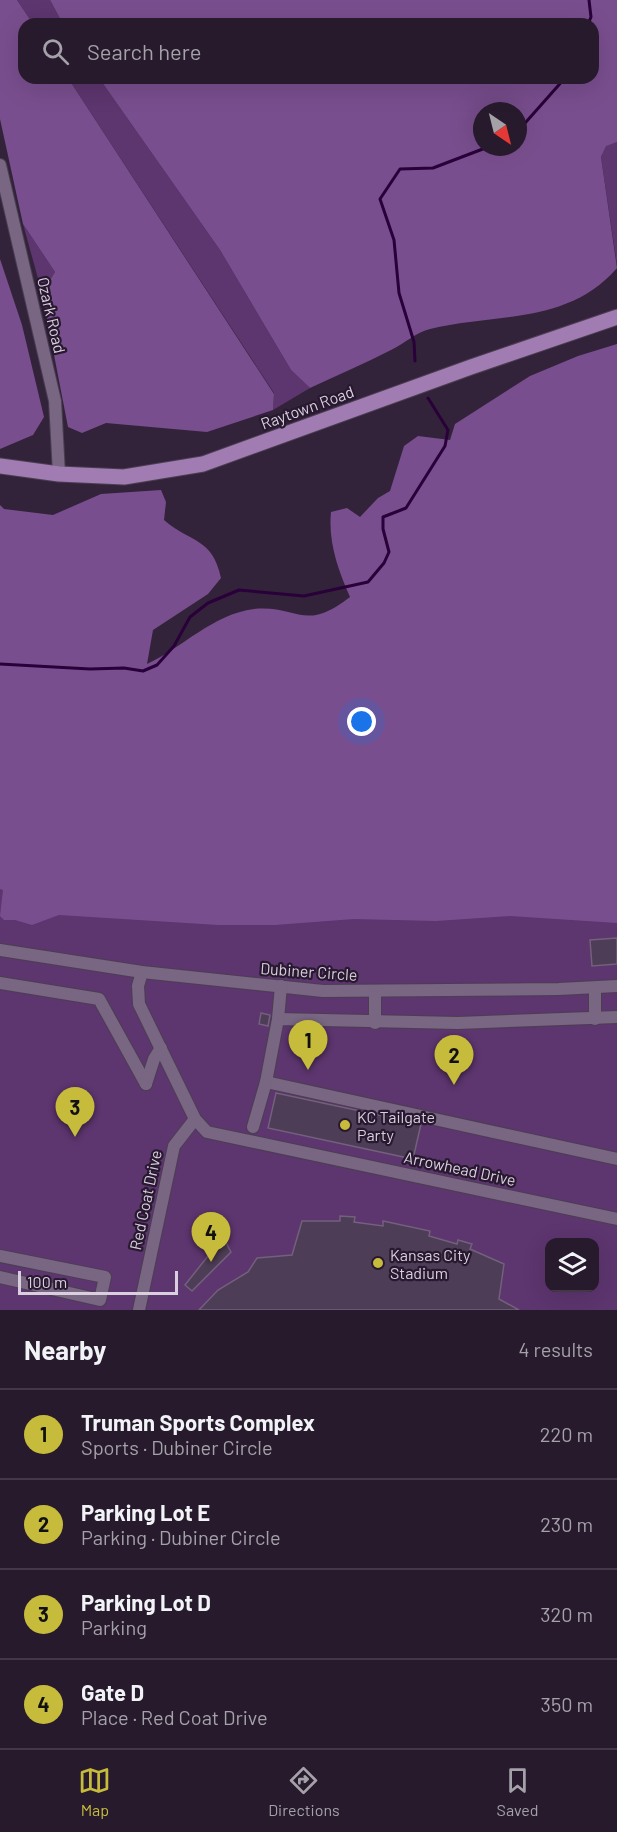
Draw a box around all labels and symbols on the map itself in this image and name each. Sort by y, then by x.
north arrow [473,102,527,156]
street label: Ozark Road [34,275,70,355]
street label: Raytown Road [258,381,356,433]
your location [347,707,376,736]
street label: Dubiner Circle [260,958,358,984]
pin: 1 [288,1020,328,1070]
pin: 2 [434,1036,474,1085]
pin: 3 [56,1088,94,1137]
place label: KC Tailgate Party [357,1107,435,1144]
marker: KC Tailgate Party [338,1118,352,1132]
street label: Arrowhead Drive [402,1147,518,1189]
street label: Red Coat Drive [125,1148,165,1252]
pin: 4 [192,1212,230,1262]
place label: Kansas City Stadium [390,1245,471,1282]
marker: Kansas City Stadium [371,1256,385,1270]
scale bar [18,1268,178,1296]

